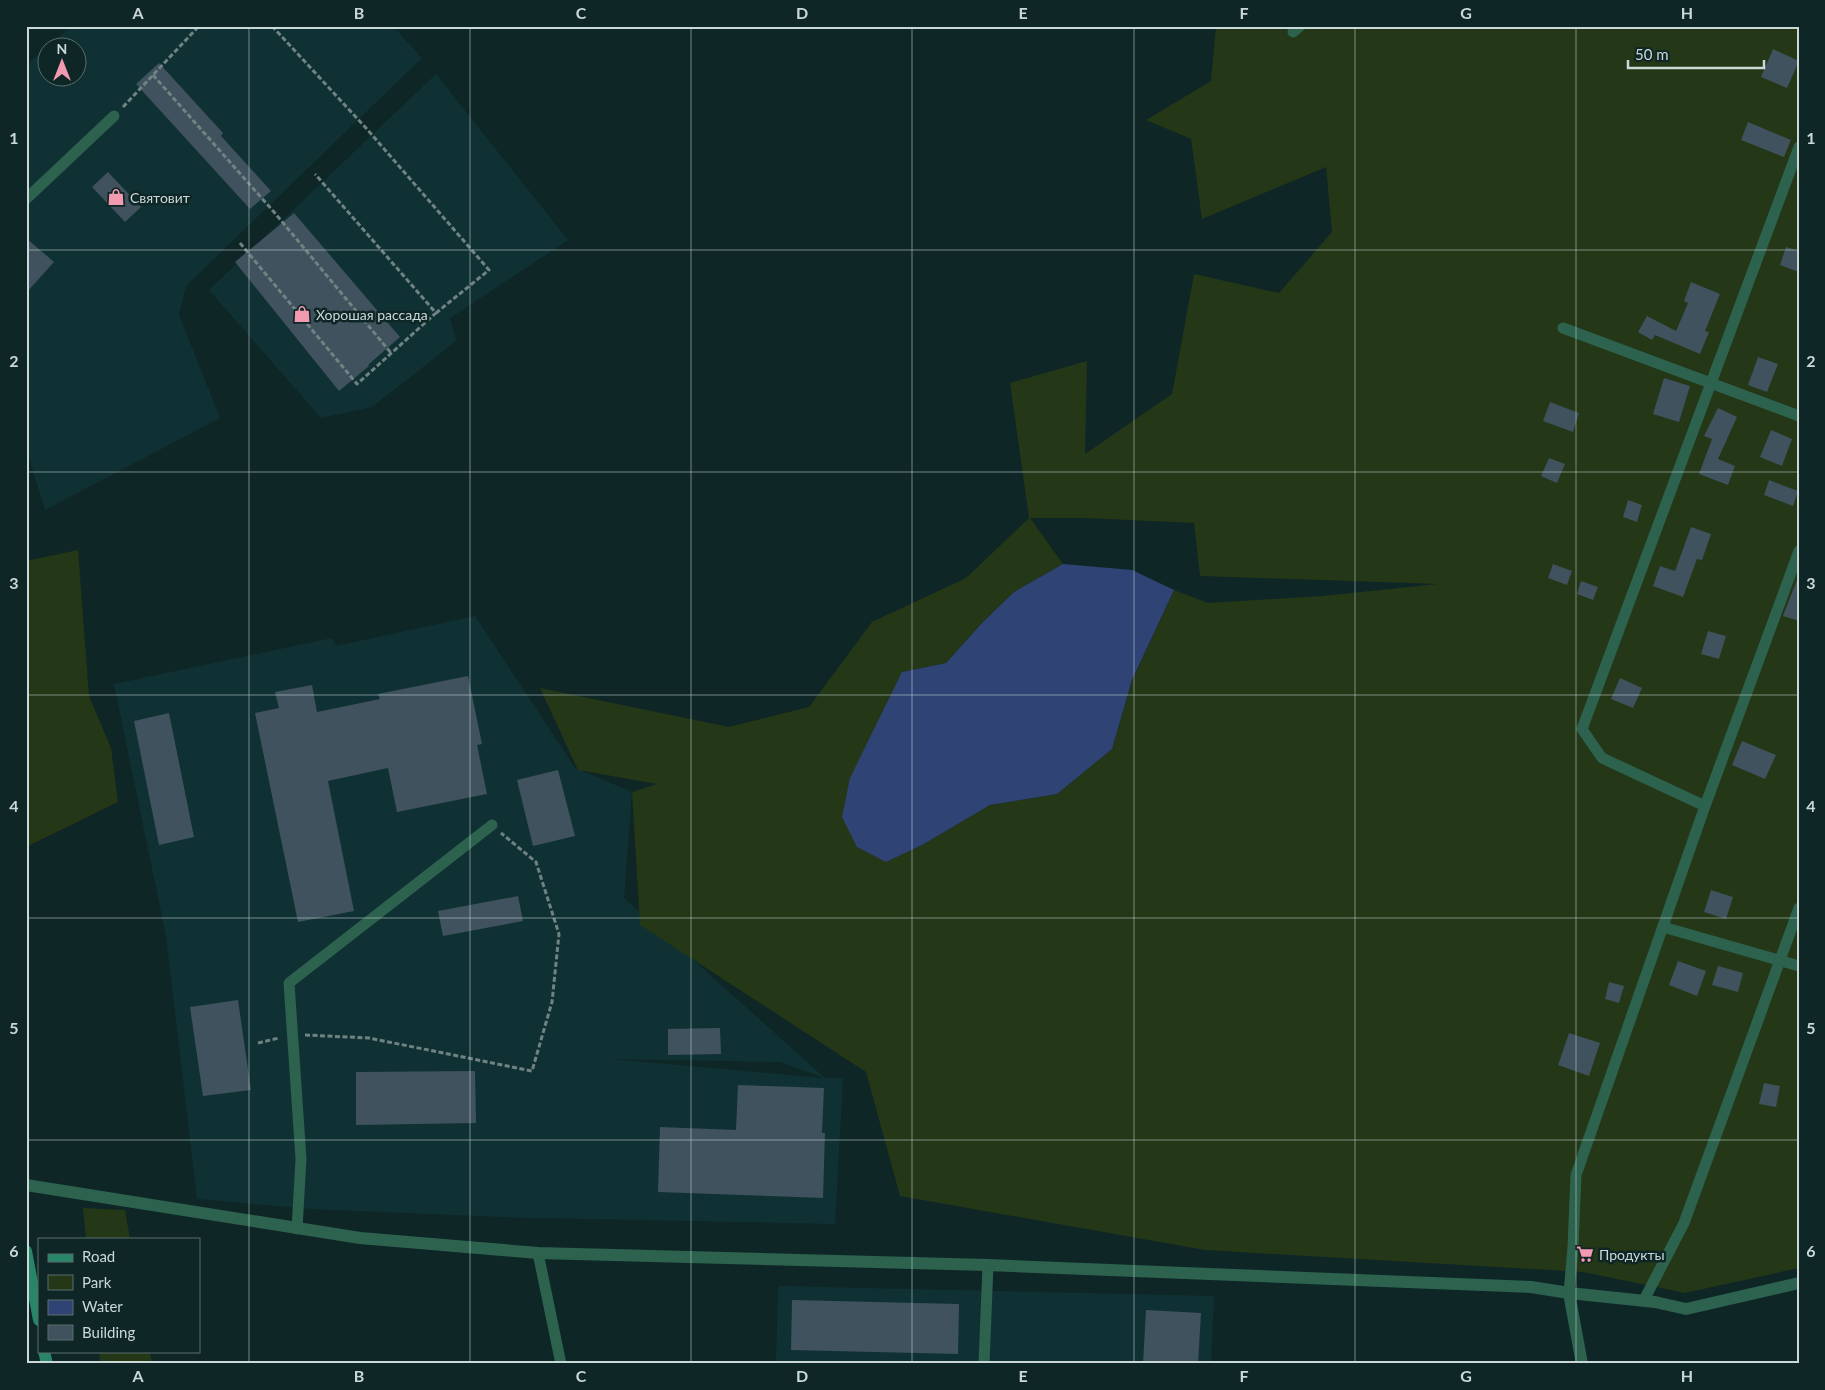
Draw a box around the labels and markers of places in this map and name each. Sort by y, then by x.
shop icon: Святовит [106,187,126,207]
place label: Святовит [130,189,190,206]
shop icon: Хорошая рассада [292,304,312,324]
place label: Хорошая рассада [316,306,428,323]
supermarket icon: Продукты [1575,1244,1595,1264]
place label: Продукты [1599,1246,1665,1263]

